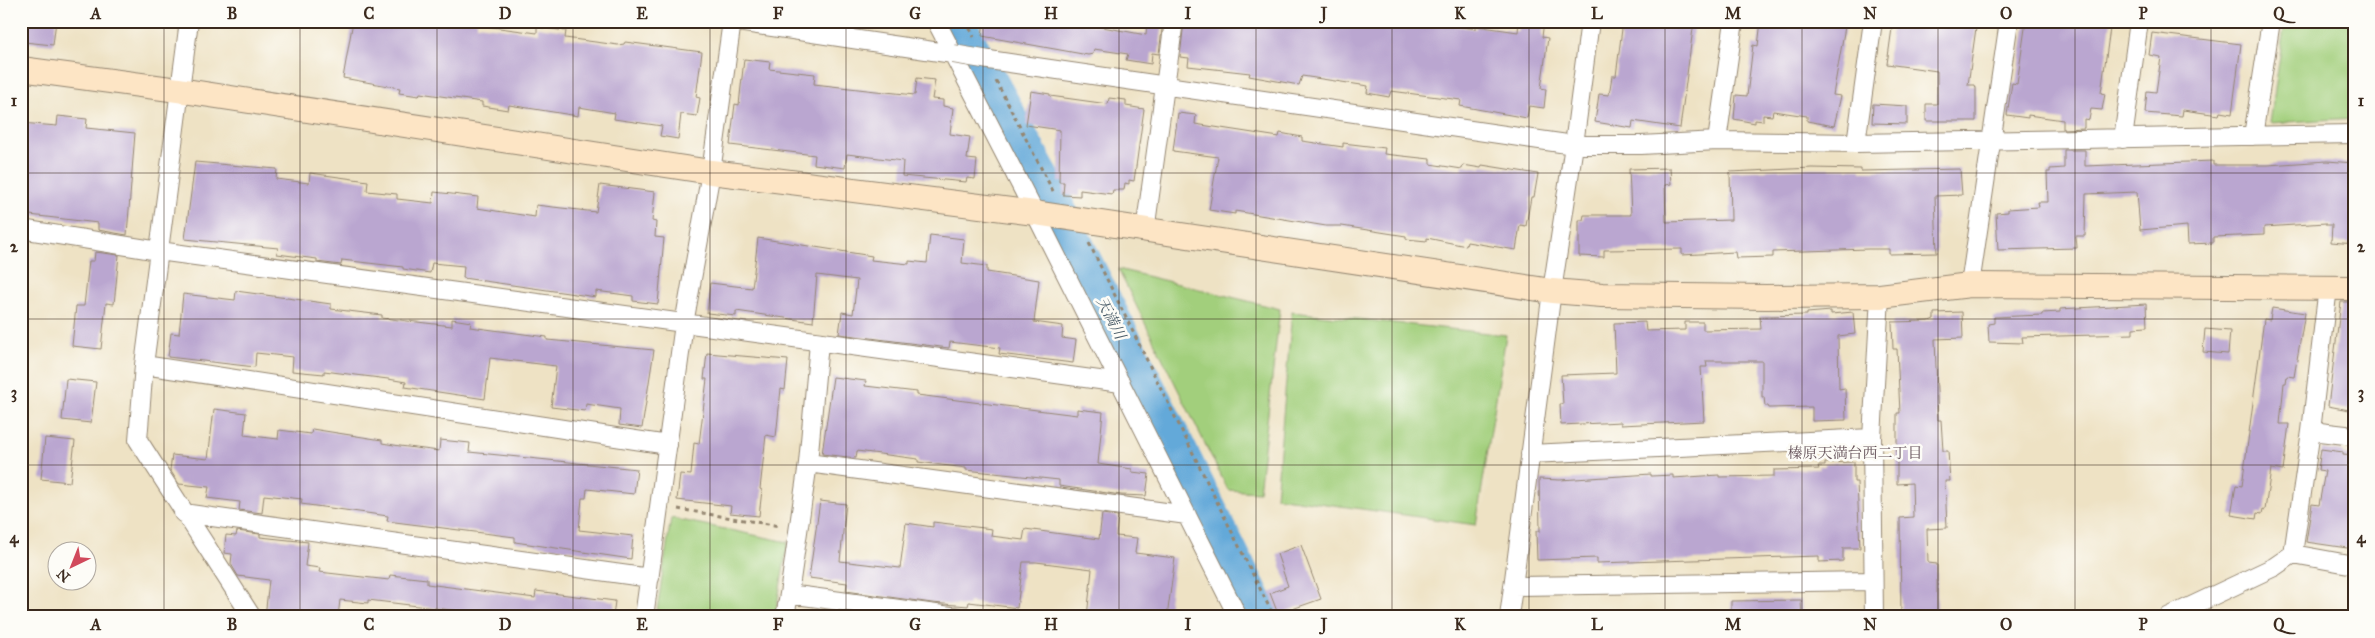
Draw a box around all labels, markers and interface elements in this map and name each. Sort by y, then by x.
text: A [90,4,102,23]
text: B [227,4,237,23]
text: C [364,4,375,23]
text: D [499,4,512,23]
text: E [636,4,648,23]
text: F [773,4,784,23]
text: G [909,4,921,23]
text: H [1044,4,1058,23]
text: I [1185,4,1192,23]
text: J [1319,4,1328,24]
text: K [1454,4,1466,23]
text: L [1591,4,1603,23]
text: M [1725,4,1742,23]
text: N [1863,4,1877,23]
text: O [2000,4,2012,23]
text: P [2138,4,2148,23]
text: Q [2273,4,2296,24]
text: 1 [11,91,18,110]
text: 1 [2358,91,2365,110]
text: 2 [10,237,19,256]
text: 2 [2357,237,2366,256]
water label: 天満川 [1093,294,1130,344]
text: 3 [11,383,17,403]
text: 3 [2358,383,2364,403]
district label: 榛原天満台西二丁目 [1787,444,1923,462]
text: 4 [10,528,20,548]
text: 4 [2357,528,2367,548]
north arrow [48,540,98,590]
text: N [53,565,74,585]
text: A [90,615,102,634]
text: B [227,615,237,634]
text: C [364,615,375,634]
text: D [499,615,512,634]
text: E [636,615,648,634]
text: F [773,615,784,634]
text: G [909,615,921,634]
text: H [1044,615,1058,634]
text: I [1185,615,1192,634]
text: J [1319,615,1328,635]
text: K [1454,615,1466,634]
text: L [1591,615,1603,634]
text: M [1725,615,1742,634]
text: N [1863,615,1877,634]
text: O [2000,615,2012,634]
text: P [2138,615,2148,634]
text: Q [2273,615,2296,635]

